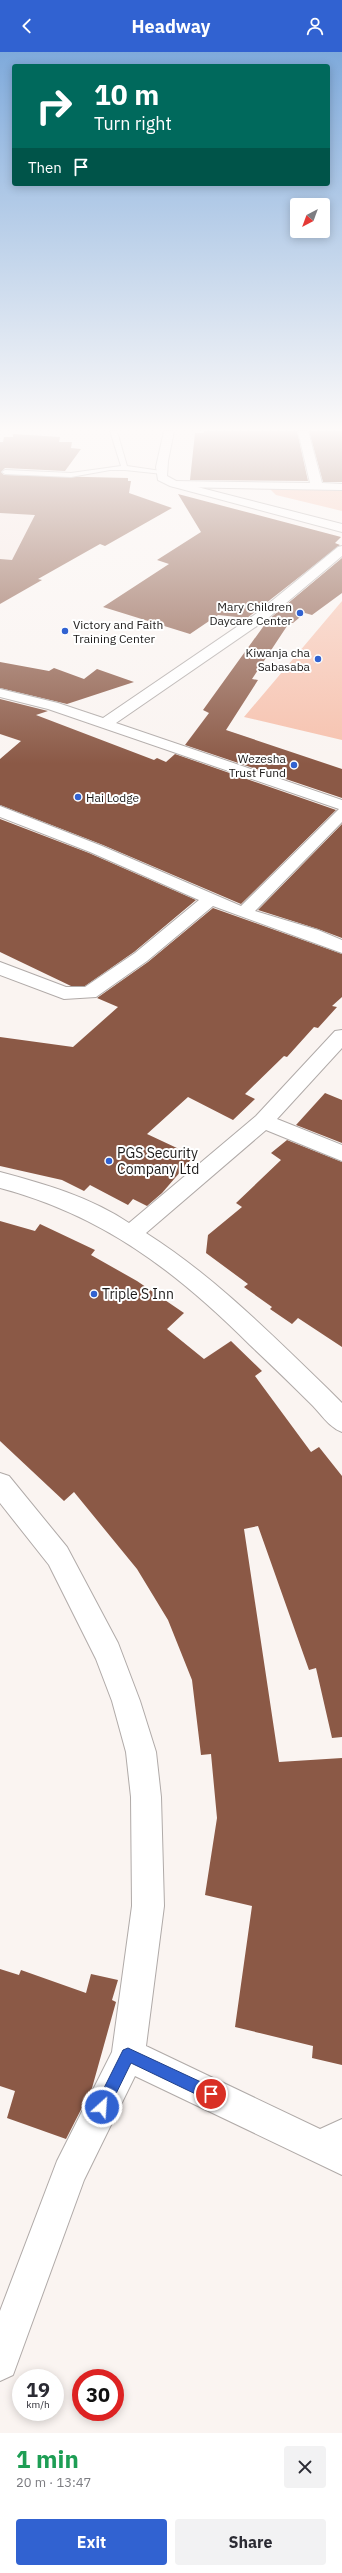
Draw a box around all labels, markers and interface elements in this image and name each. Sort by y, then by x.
icon: back [16,15,38,37]
text: Headway [132,15,210,38]
icon: person [304,15,326,37]
text: 10 m [94,76,159,113]
icon: right [28,80,80,132]
text: Turn right [94,112,172,135]
icon: arrive [70,156,92,178]
text: Then [28,158,62,177]
north arrow [290,198,330,238]
map controls [290,198,330,238]
place label: Mary Children Daycare Center [209,599,293,628]
marker: Mary Children Daycare Center [295,608,305,618]
place label: Victory and Faith Training Center [73,617,163,646]
marker: Victory and Faith Training Center [60,626,70,636]
place label: Kiwanja cha Sabasaba [246,645,311,674]
marker: Kiwanja cha Sabasaba [313,654,323,664]
place label: Wezesha Trust Fund [229,751,287,780]
marker: Wezesha Trust Fund [289,760,299,770]
place label: Hai Lodge [86,790,140,805]
marker: Hai Lodge [73,792,83,802]
place label: PGS Security Company Ltd [117,1144,199,1178]
marker: PGS Security Company Ltd [104,1156,114,1166]
place label: Triple S Inn [102,1285,174,1303]
marker: Triple S Inn [89,1289,99,1299]
pin [194,2077,228,2111]
icon: arrive [200,2083,222,2105]
position arrow [81,2086,123,2128]
speed limit sign: 30 [72,2369,124,2421]
text: 19 [26,2376,50,2403]
text: km/h [26,2398,50,2411]
text: 1 min [16,2443,79,2475]
button: close [284,2446,326,2488]
text: 20 m · 13:47 [16,2474,91,2491]
button: Exit [16,2519,167,2565]
button: Share [175,2519,326,2565]

